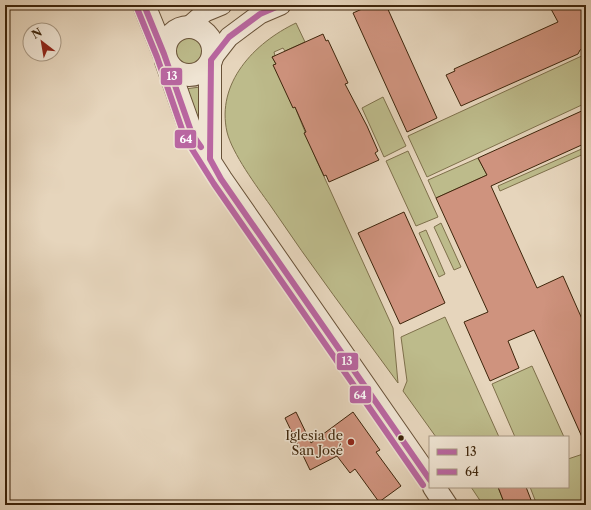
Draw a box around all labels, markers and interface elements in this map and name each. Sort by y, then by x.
north arrow [22,22,62,62]
text: N [29,25,45,42]
line badge: 13 [160,67,183,86]
text: 13 [166,69,178,83]
line badge: 64 [174,129,197,149]
text: 64 [179,132,193,146]
line badge: 13 [336,352,359,371]
text: 13 [341,354,353,368]
line badge: 64 [349,385,372,404]
text: 64 [353,388,367,402]
place label: Iglesia de San José [285,427,343,458]
unlabelled marker [396,433,406,443]
legend [429,436,569,488]
marker: Iglesia de San José [346,437,356,447]
text: 13 [465,444,477,459]
text: 64 [465,464,479,479]

